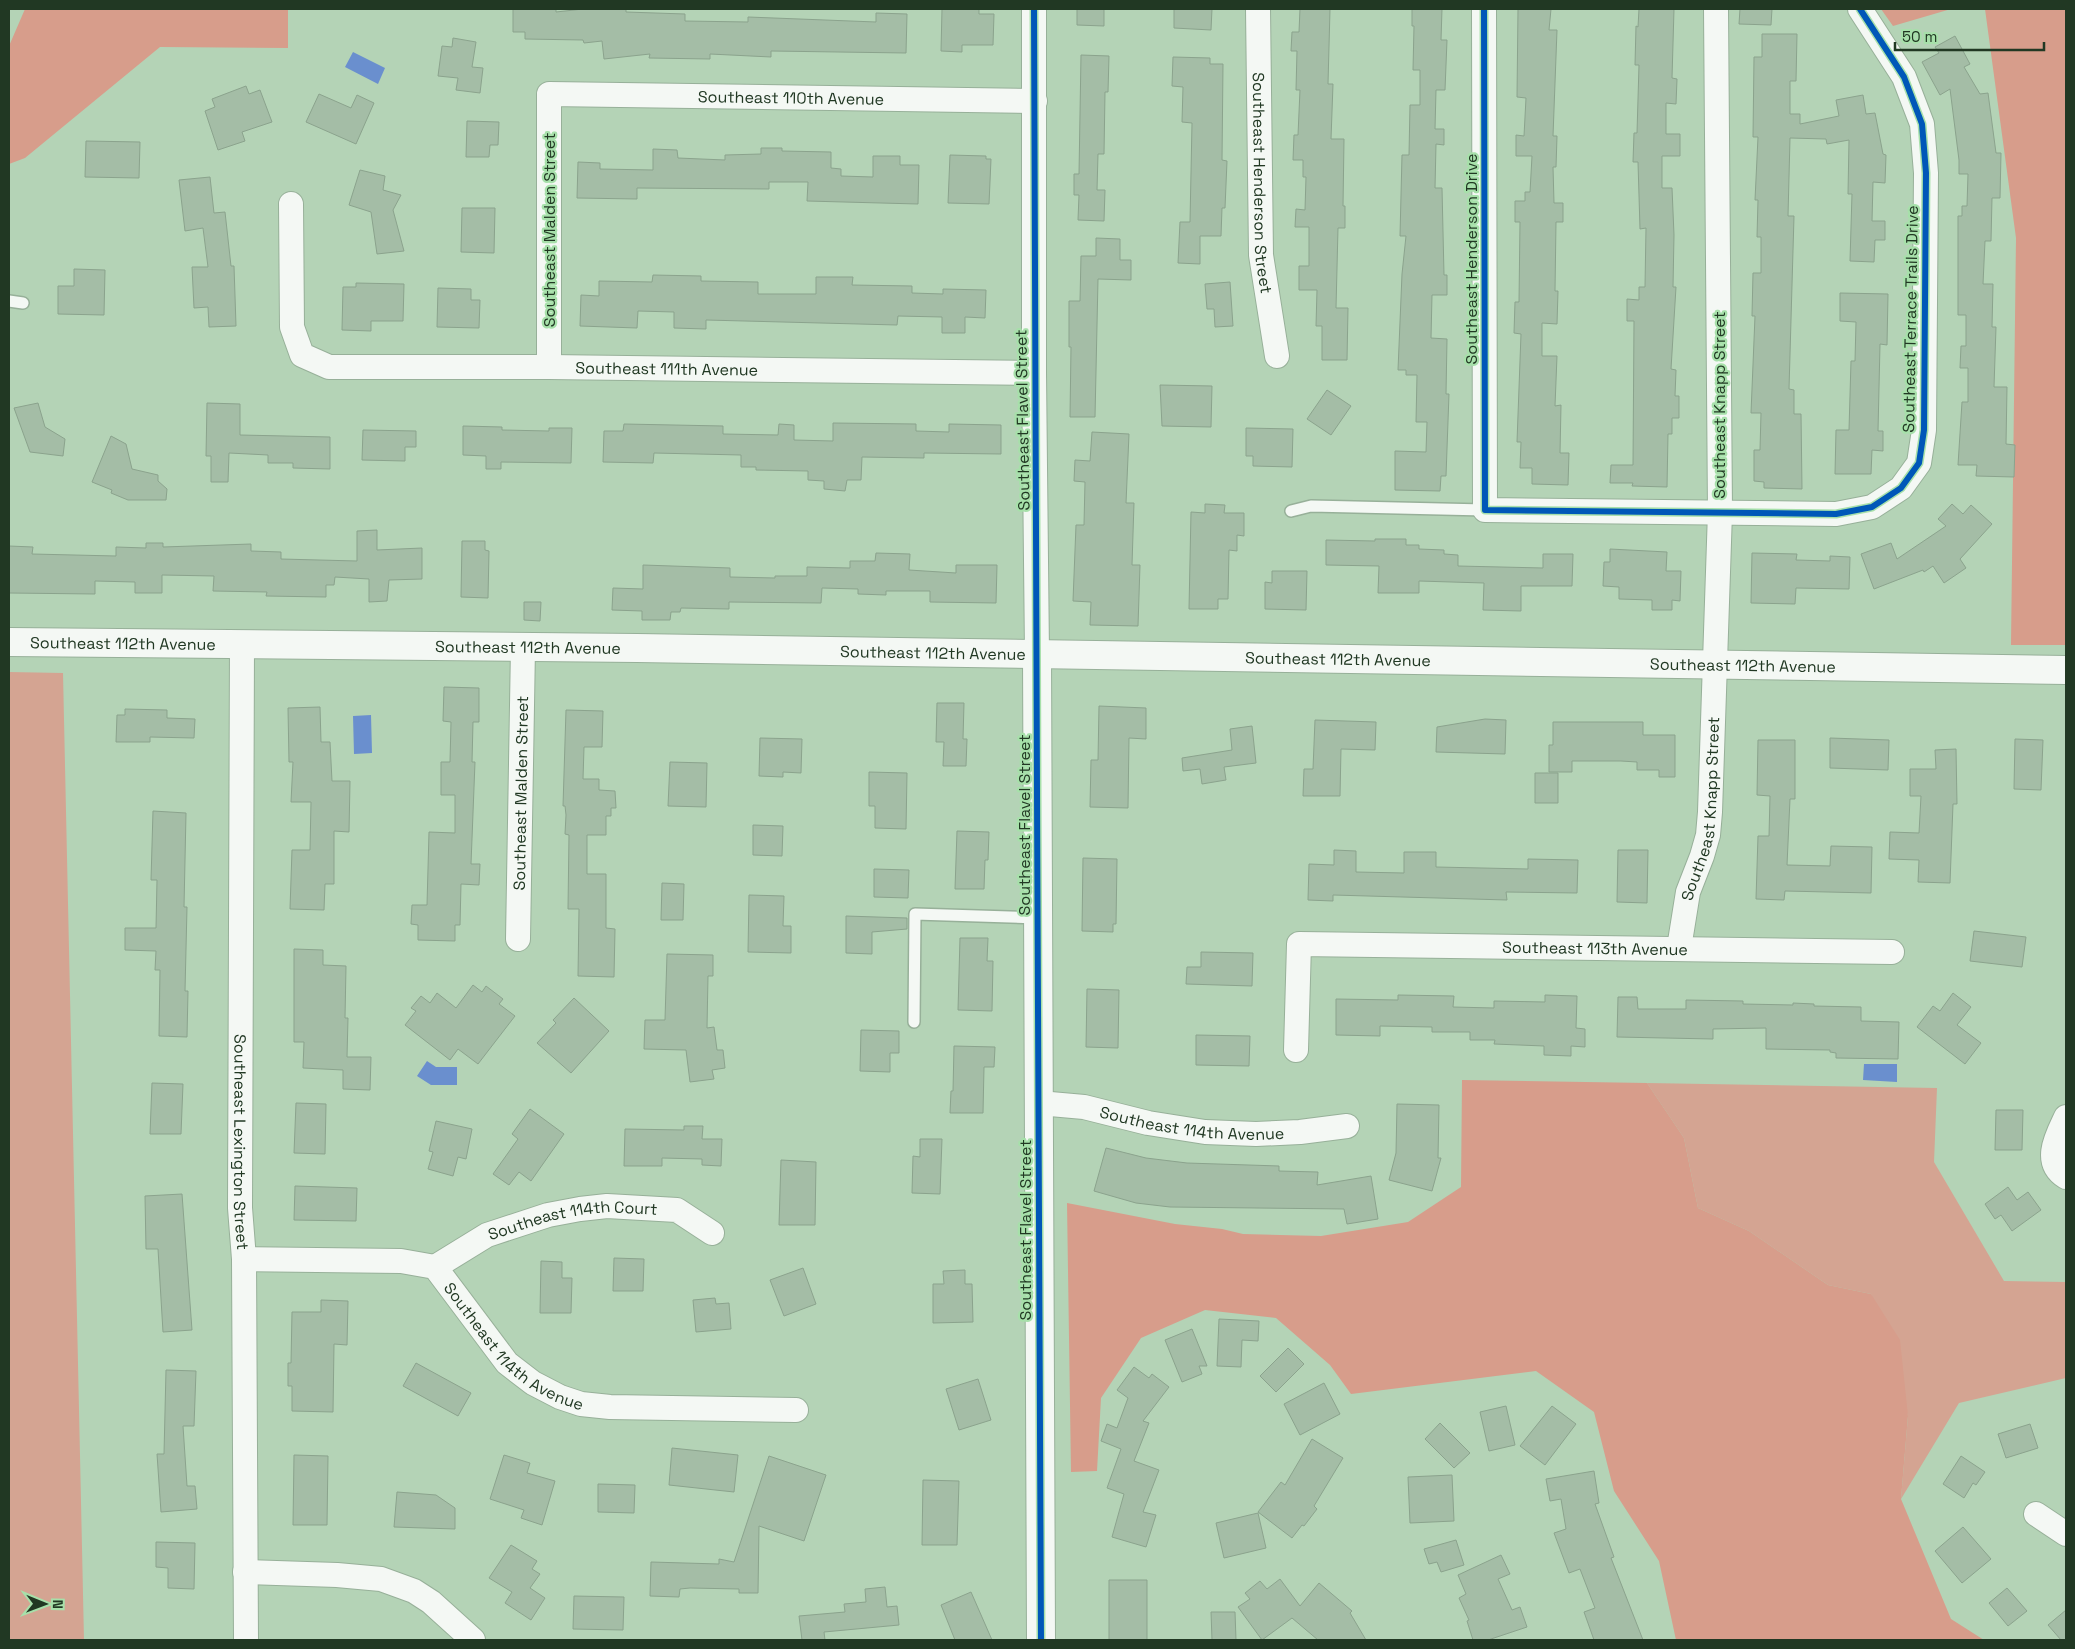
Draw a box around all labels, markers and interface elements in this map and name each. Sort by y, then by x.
scale bar [1895,20,2044,52]
text: 50 m [1902,27,1937,46]
street label: Southeast Henderson Street [1248,72,1277,295]
street label: Southeast 110th Avenue [698,86,884,110]
street label: Southeast Malden Street [539,133,560,327]
street label: Southeast Henderson Drive [1461,154,1482,364]
street label: Southeast Terrace Trails Drive [1898,205,1923,433]
street label: Southeast Knapp Street [1709,311,1730,499]
street label: Southeast Flavel Street [1010,329,1035,511]
street label: Southeast 111th Avenue [575,357,758,381]
street label: Southeast 112th Avenue [30,632,216,655]
street label: Southeast 112th Avenue [435,636,621,659]
street label: Southeast 112th Avenue [840,641,1026,665]
street label: Southeast 112th Avenue [1245,647,1431,671]
street label: Southeast 112th Avenue [1650,654,1836,677]
street label: Southeast Malden Street [509,696,533,891]
street label: Southeast Knapp Street [1677,716,1724,902]
street label: Southeast Flavel Street [1014,734,1035,916]
street label: Southeast 113th Avenue [1502,937,1688,960]
street label: Southeast Lexington Street [229,1034,253,1251]
street label: Southeast 114th Avenue [1098,1101,1285,1145]
street label: Southeast Flavel Street [1015,1139,1036,1321]
street label: Southeast 114th Court [485,1196,658,1245]
street label: Southeast 114th Avenue [439,1278,586,1415]
north arrow [20,1579,70,1629]
text: N [49,1599,67,1609]

